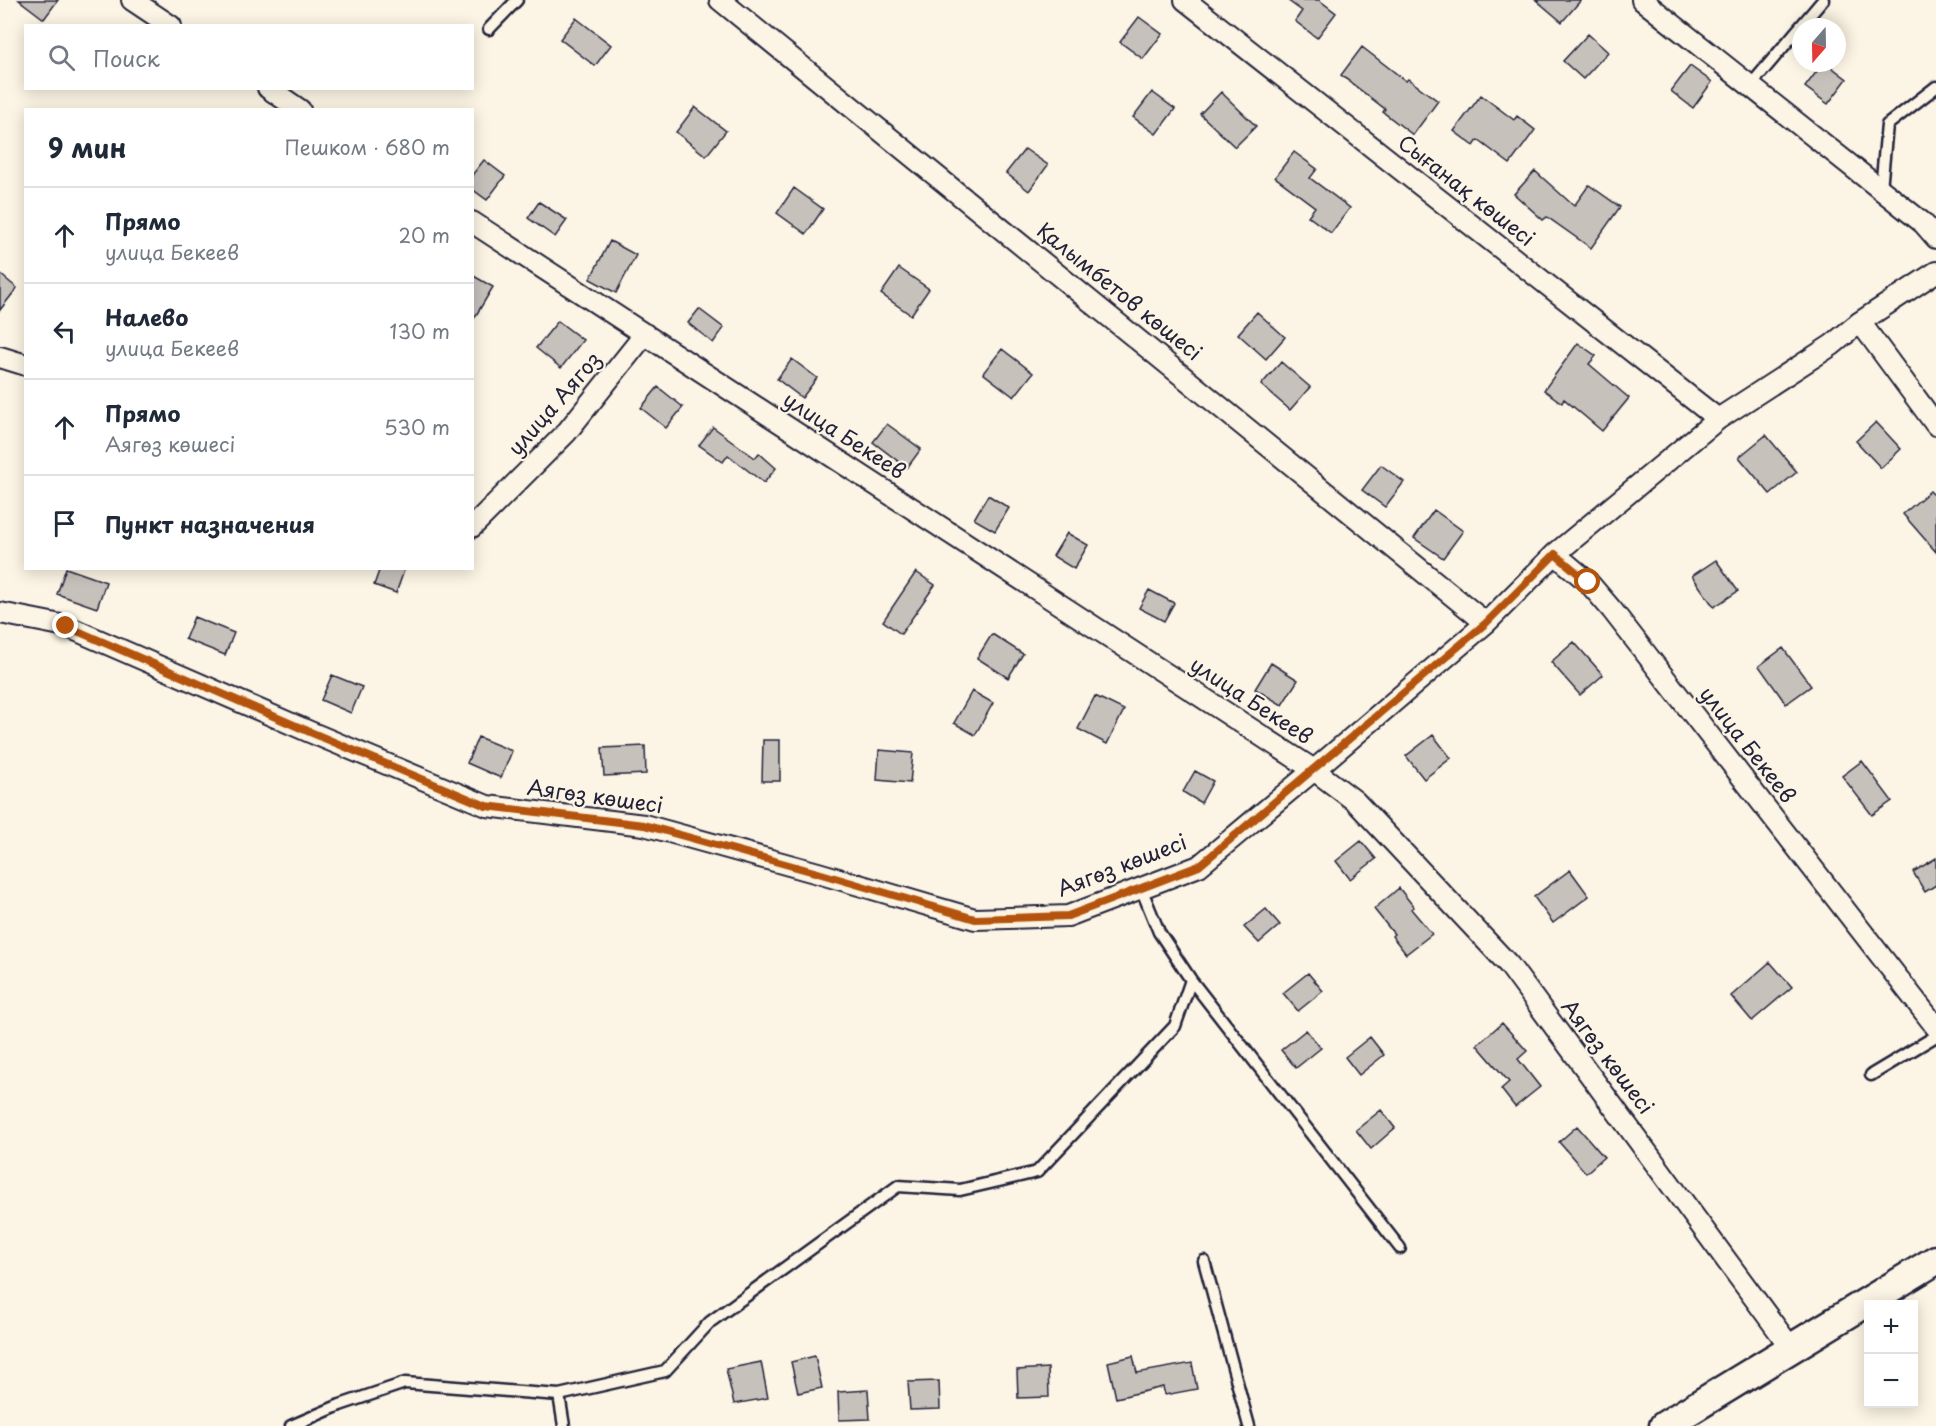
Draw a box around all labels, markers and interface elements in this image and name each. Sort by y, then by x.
north arrow [1792,18,1846,72]
search box [24,24,474,90]
icon: search [45,41,78,74]
text: Поиск [93,41,160,74]
street label: Сығанақ көшесі [1392,126,1542,253]
text: 9 мин [48,128,126,167]
text: Пешком · 680 m [284,132,450,162]
text: Прямо [105,204,180,237]
street label: Қалымбетов көшесі [1031,214,1210,367]
icon: ahead [48,219,81,252]
text: 20 m [398,220,450,250]
text: улица Бекеев [105,237,239,267]
text: Налево [105,300,188,333]
icon: left [48,315,81,348]
text: 130 m [390,316,450,346]
text: улица Бекеев [105,333,239,363]
street label: улица Аягоз [499,344,608,462]
street label: улица Бекеев [777,383,913,486]
text: Прямо [105,396,180,429]
icon: ahead [48,411,81,444]
text: 530 m [384,412,450,442]
text: Аягөз көшесі [105,429,235,459]
icon: arrive [48,507,81,540]
text: Пункт назначения [105,507,315,540]
route start [1574,568,1600,594]
route end [52,612,78,638]
street label: улица Бекеев [1184,648,1320,751]
street label: улица Бекеев [1693,679,1804,809]
street label: Аягөз көшесі [525,770,665,820]
street label: Аягөз көшесі [1052,825,1191,904]
street label: Аягөз көшесі [1555,992,1663,1120]
map controls [1864,1300,1918,1408]
button: + [1864,1300,1918,1354]
button: − [1864,1354,1918,1408]

